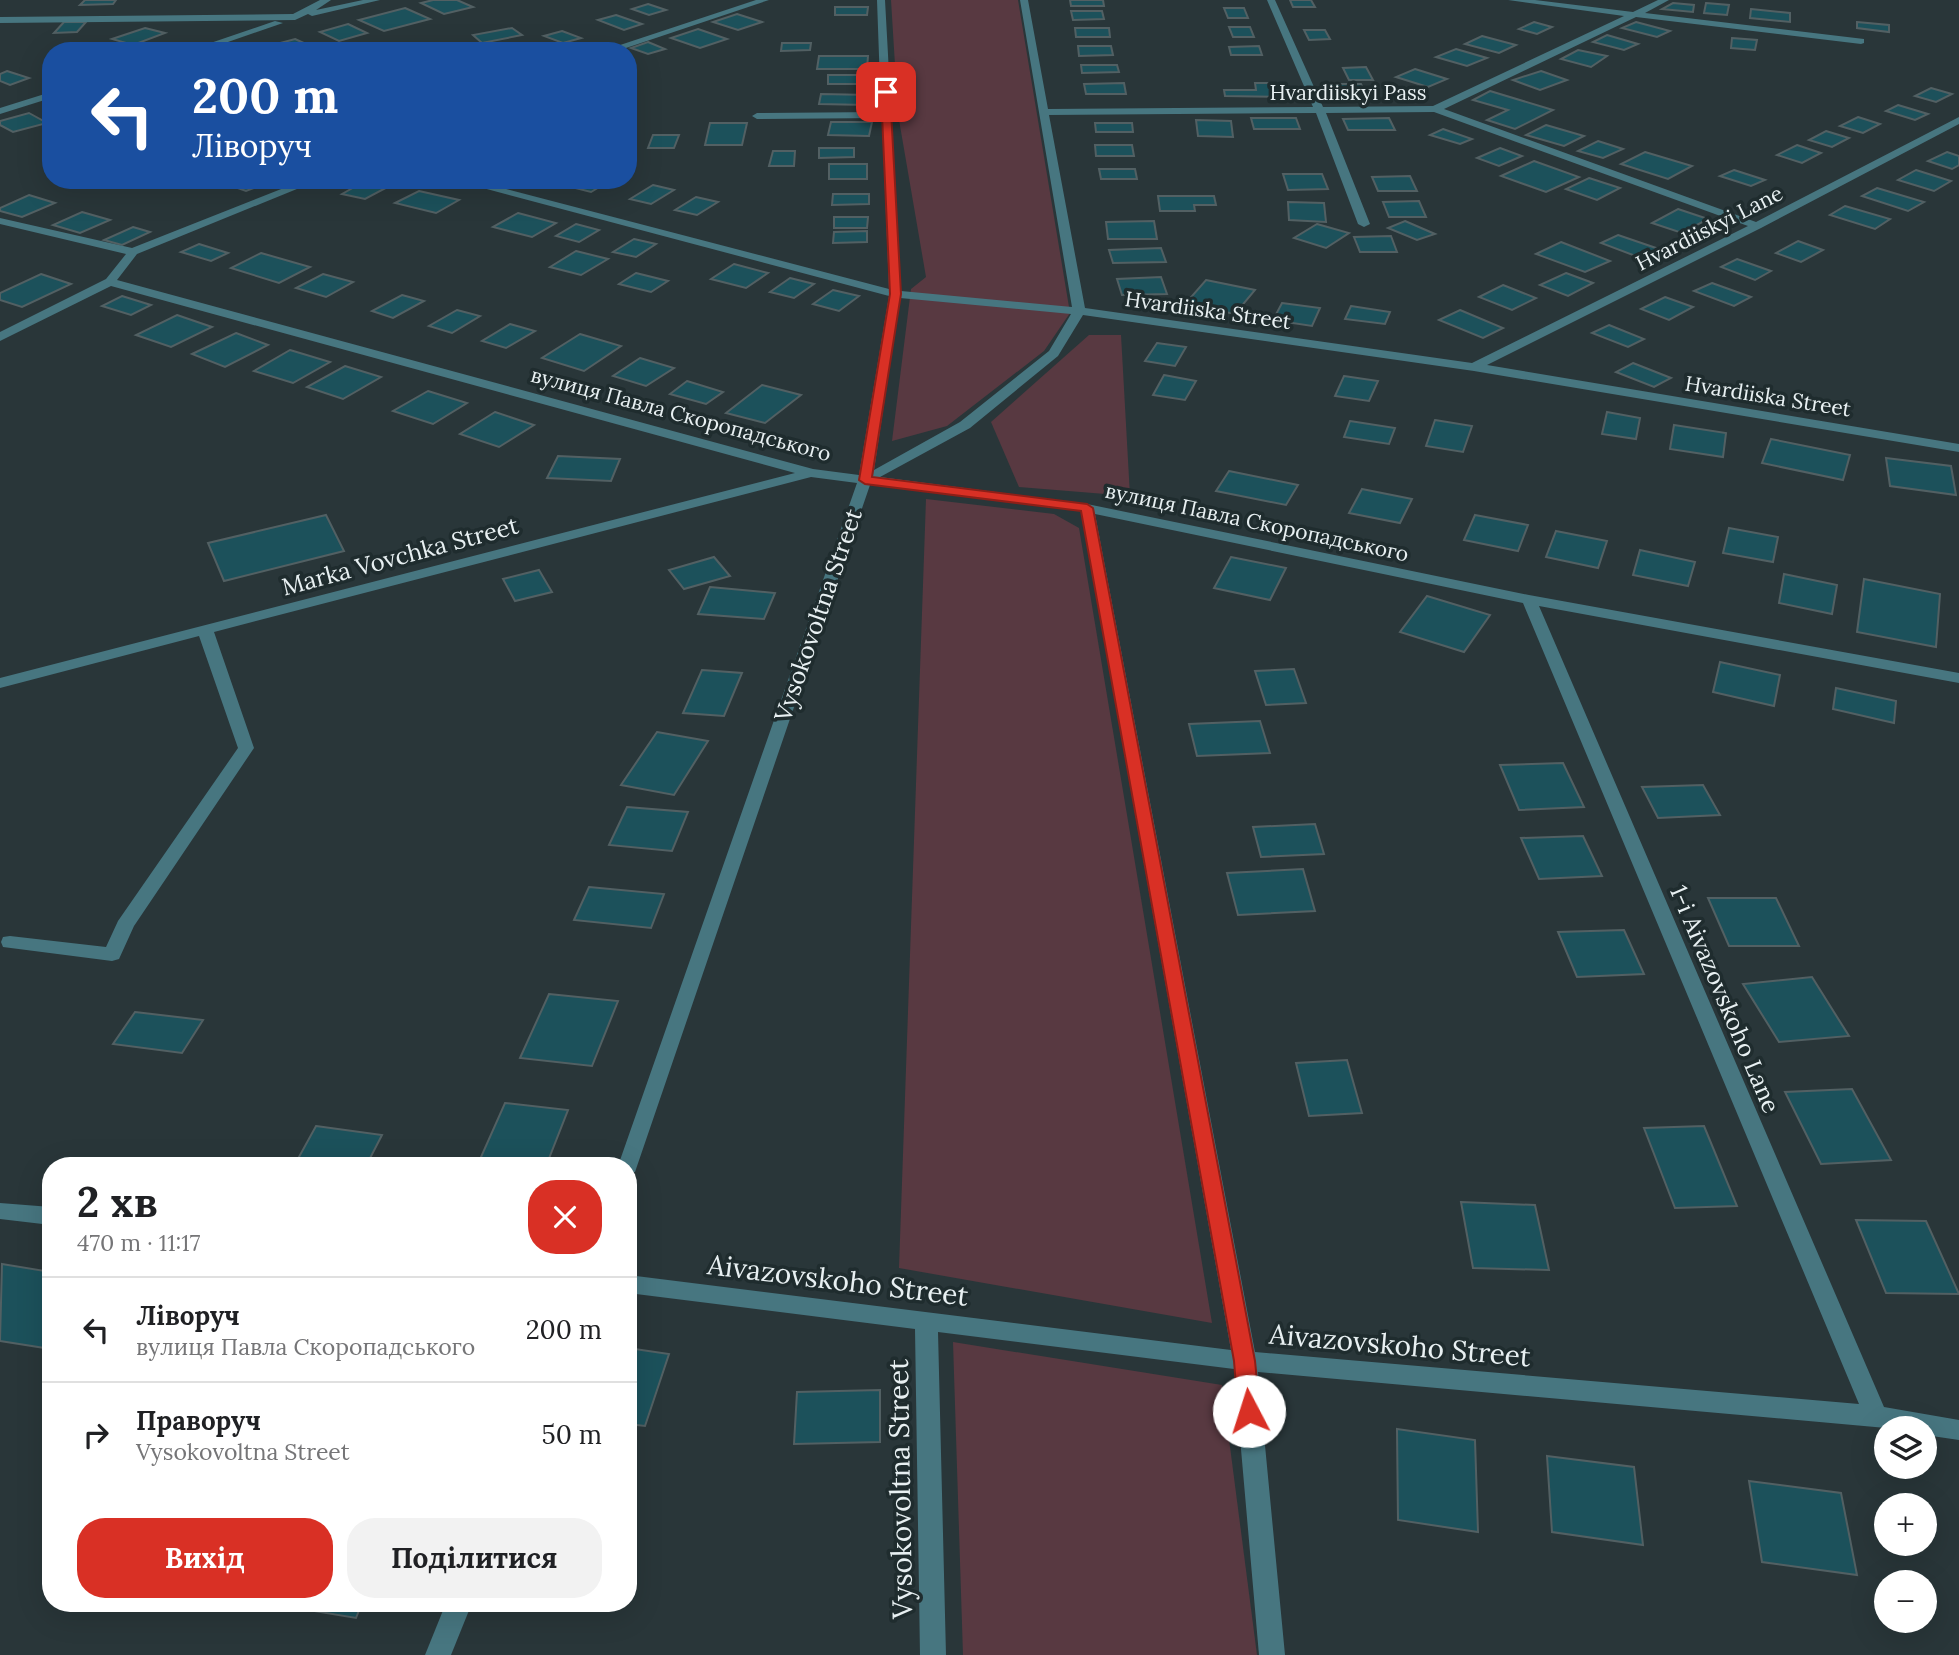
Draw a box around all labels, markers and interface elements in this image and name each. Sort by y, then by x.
pin [856,62,916,122]
text: 200 m [192,64,338,126]
icon: left [77,70,168,161]
icon: arrive [867,73,905,111]
street label: Hvardiiskyi Pass [1270,79,1426,106]
text: Ліворуч [192,125,312,166]
street label: Hvardiiskyi Lane [1631,179,1787,277]
street label: Hvardiiska Street [1123,285,1294,335]
street label: вулиця Павла Скоропадського [528,361,834,467]
street label: Hvardiiska Street [1683,370,1854,423]
street label: вулиця Павла Скоропадського [1103,477,1411,567]
street label: Vysokovoltna Street [767,504,869,726]
street label: Marka Vovchka Street [278,509,522,603]
street label: 1-i Aivazovskoho Lane [1663,880,1787,1118]
text: 2 хв [77,1175,158,1229]
button: close [528,1180,602,1254]
text: 470 m · 11:17 [77,1228,200,1257]
street label: Aivazovskoho Street [705,1246,971,1314]
text: Ліворуч [136,1299,240,1332]
icon: left [77,1311,115,1349]
text: 200 m [526,1313,602,1346]
street label: Aivazovskoho Street [1267,1316,1532,1374]
text: вулиця Павла Скоропадського [136,1332,475,1361]
street label: Vysokovoltna Street [880,1359,920,1620]
position arrow [1212,1374,1286,1448]
text: Праворуч [136,1404,261,1437]
icon: right [77,1416,115,1454]
map controls [1874,1416,1937,1633]
button: layers [1874,1416,1937,1479]
text: 50 m [542,1418,602,1451]
text: Vysokovoltna Street [136,1437,350,1466]
button: + [1874,1493,1937,1556]
button: Вихід [77,1518,333,1598]
button: Поділитися [347,1518,602,1598]
button: − [1874,1570,1937,1633]

